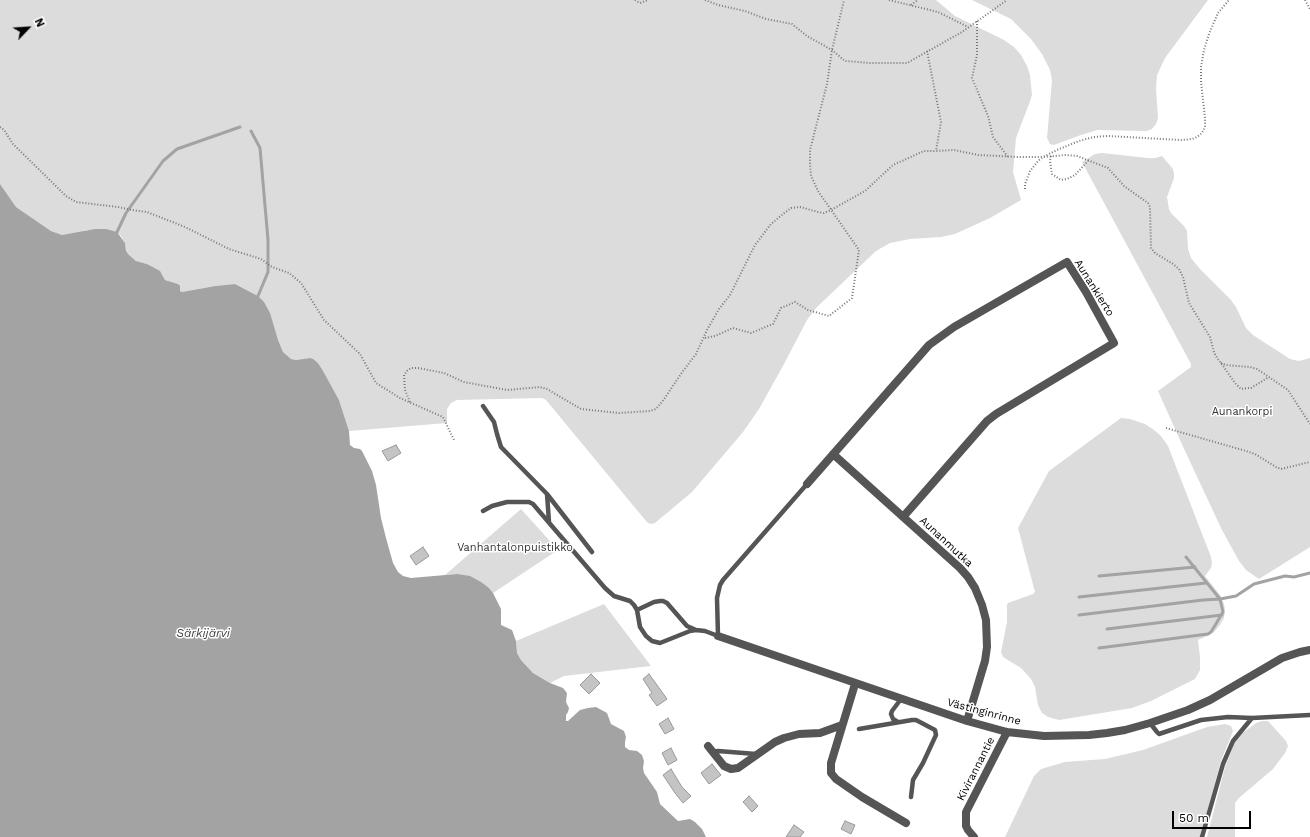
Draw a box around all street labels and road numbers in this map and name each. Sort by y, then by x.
street label: Aunankierto [1071,257,1117,319]
street label: Aunanmutka [917,514,975,570]
street label: Västinginrinne [946,696,1022,728]
street label: Kivirannantie [954,735,998,803]

